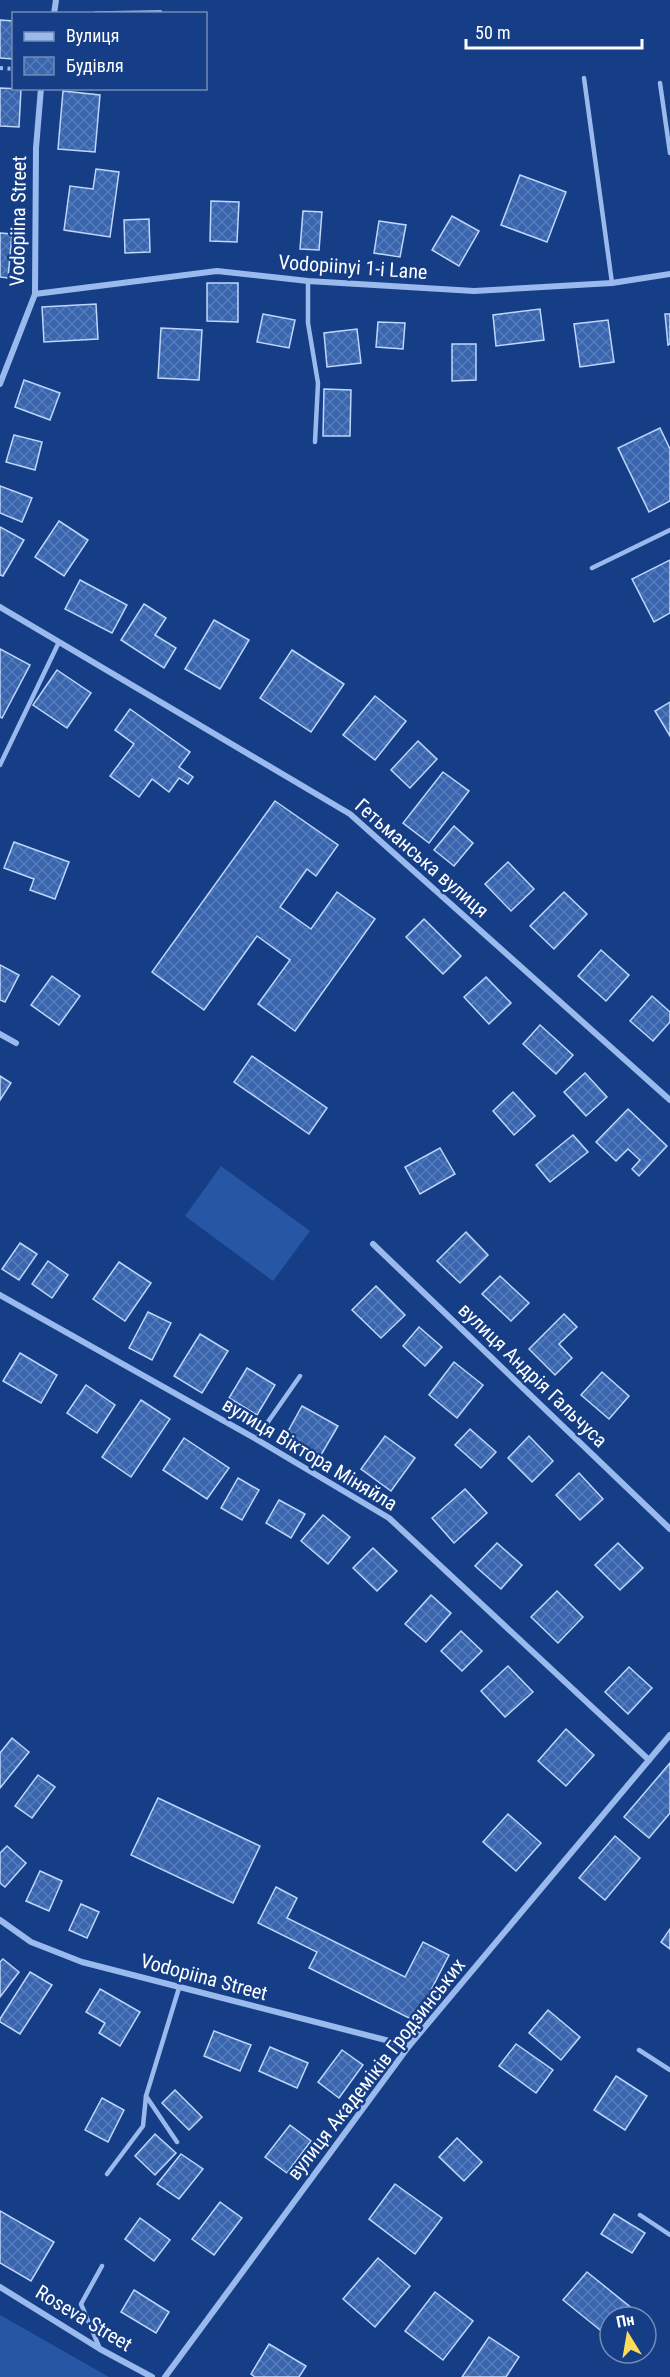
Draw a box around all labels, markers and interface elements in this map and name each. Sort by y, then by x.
legend [12,12,207,90]
scale bar [466,12,642,50]
text: 50 m [475,22,510,43]
text: Вулиця [66,25,120,46]
text: Будівля [66,55,124,76]
street label: Vodopiina Street [5,155,31,286]
street label: Vodopiinyi 1-i Lane [278,250,428,284]
street label: Гетьманська вулиця [350,793,494,923]
street label: вулиця Андрія Гальчуса [454,1298,612,1452]
street label: вулиця Віктора Міняйла [218,1392,402,1516]
street label: Vodopiina Street [138,1949,270,2006]
street label: вулиця Академіків Гродзинських [282,1953,470,2185]
street label: Roseva Street [31,2280,137,2356]
north arrow [598,2305,658,2365]
text: Пн [615,2310,636,2332]

